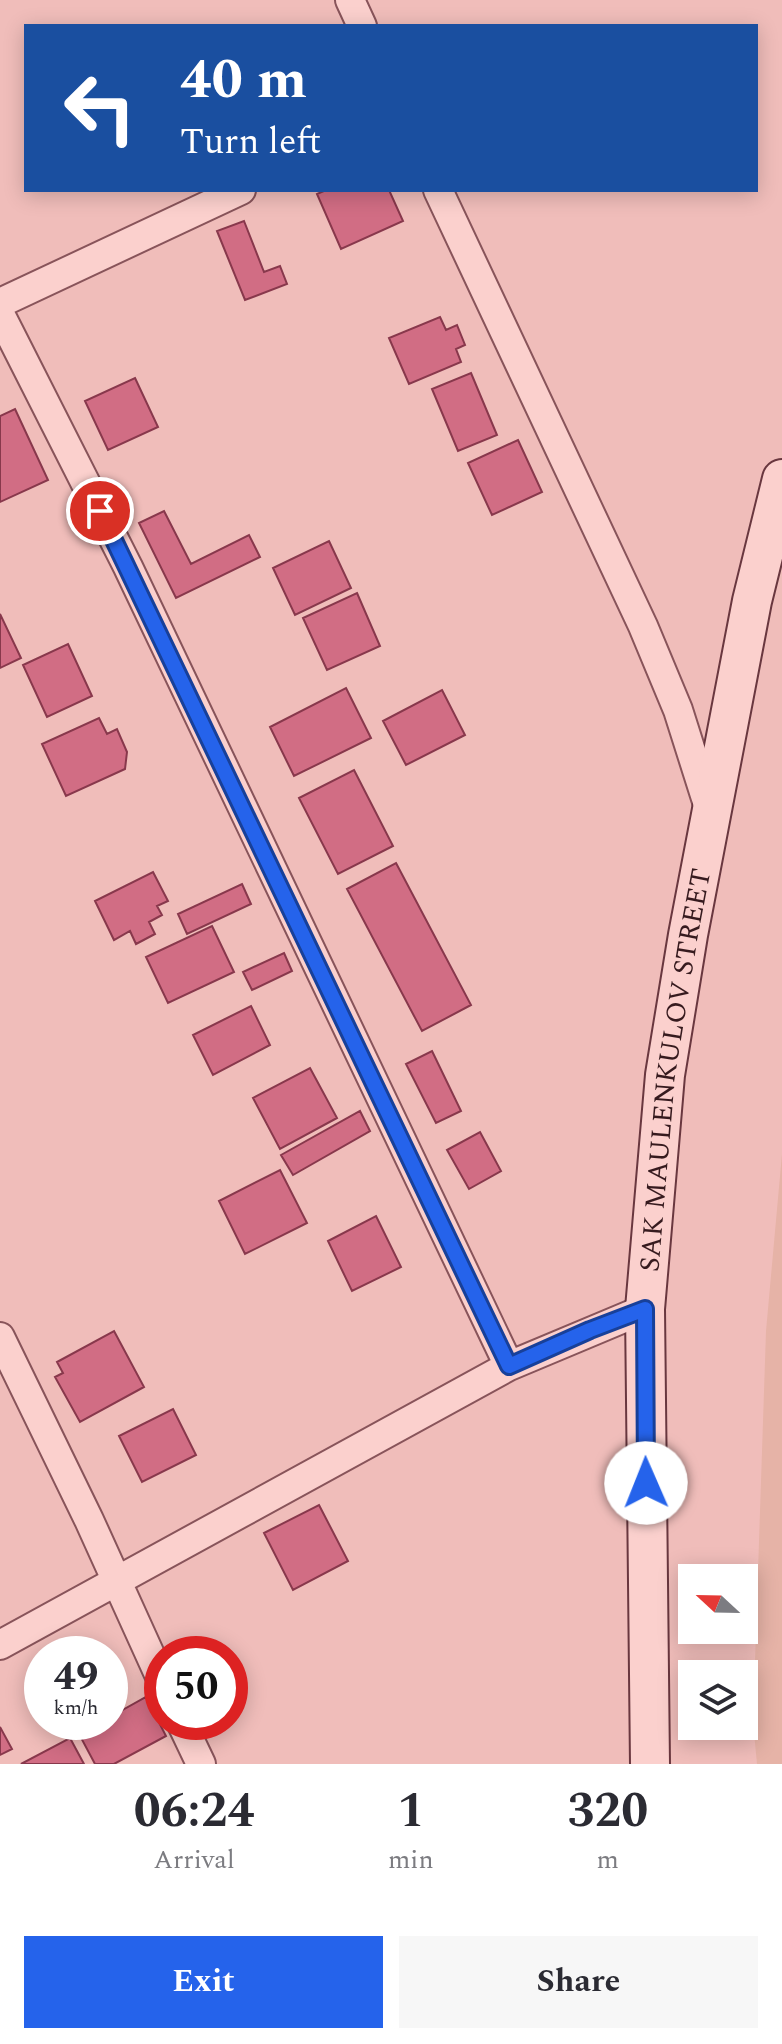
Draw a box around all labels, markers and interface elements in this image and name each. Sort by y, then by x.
text: 40 m [180,38,307,123]
icon: left [48,56,152,160]
text: Turn left [180,115,321,170]
pin [66,477,134,545]
icon: arrive [78,489,122,533]
street label: SAK MAULENKULOV STREET [628,865,723,1274]
position arrow [604,1441,688,1525]
north arrow [678,1564,758,1644]
map controls [678,1564,758,1740]
speed limit sign: 50 [144,1636,248,1740]
text: 49 [54,1647,98,1708]
button: layers [678,1660,758,1740]
text: km/h [54,1693,99,1723]
text: 06:24 [134,1775,254,1848]
text: 1 [397,1775,424,1848]
text: 320 [567,1775,648,1848]
text: Arrival [154,1840,235,1880]
text: min [388,1840,434,1880]
text: m [597,1840,619,1880]
button: Exit [24,1936,383,2028]
button: Share [399,1936,758,2028]

